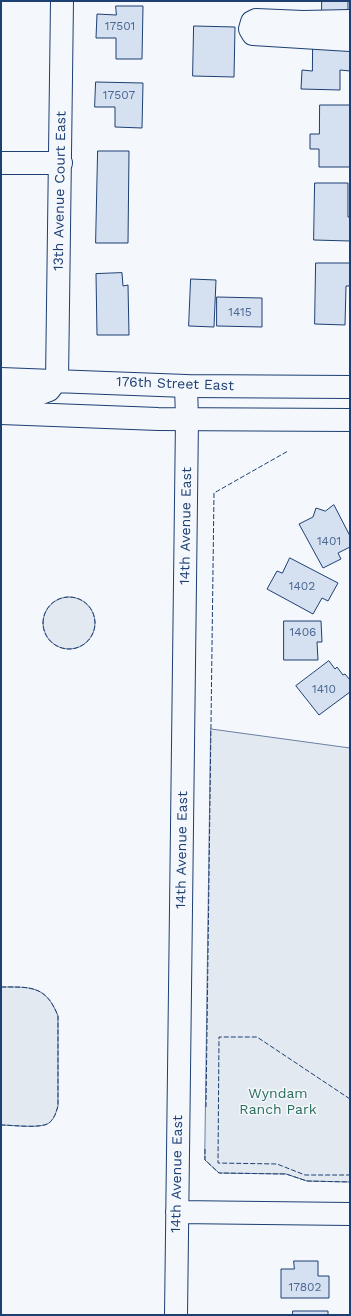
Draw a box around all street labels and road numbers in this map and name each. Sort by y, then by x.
street label: 13th Avenue Court East [50,111,70,271]
street label: 176th Street East [116,374,234,394]
street label: 14th Avenue East [177,467,195,585]
street label: 14th Avenue East [173,791,191,909]
street label: 14th Avenue East [168,1115,186,1233]

